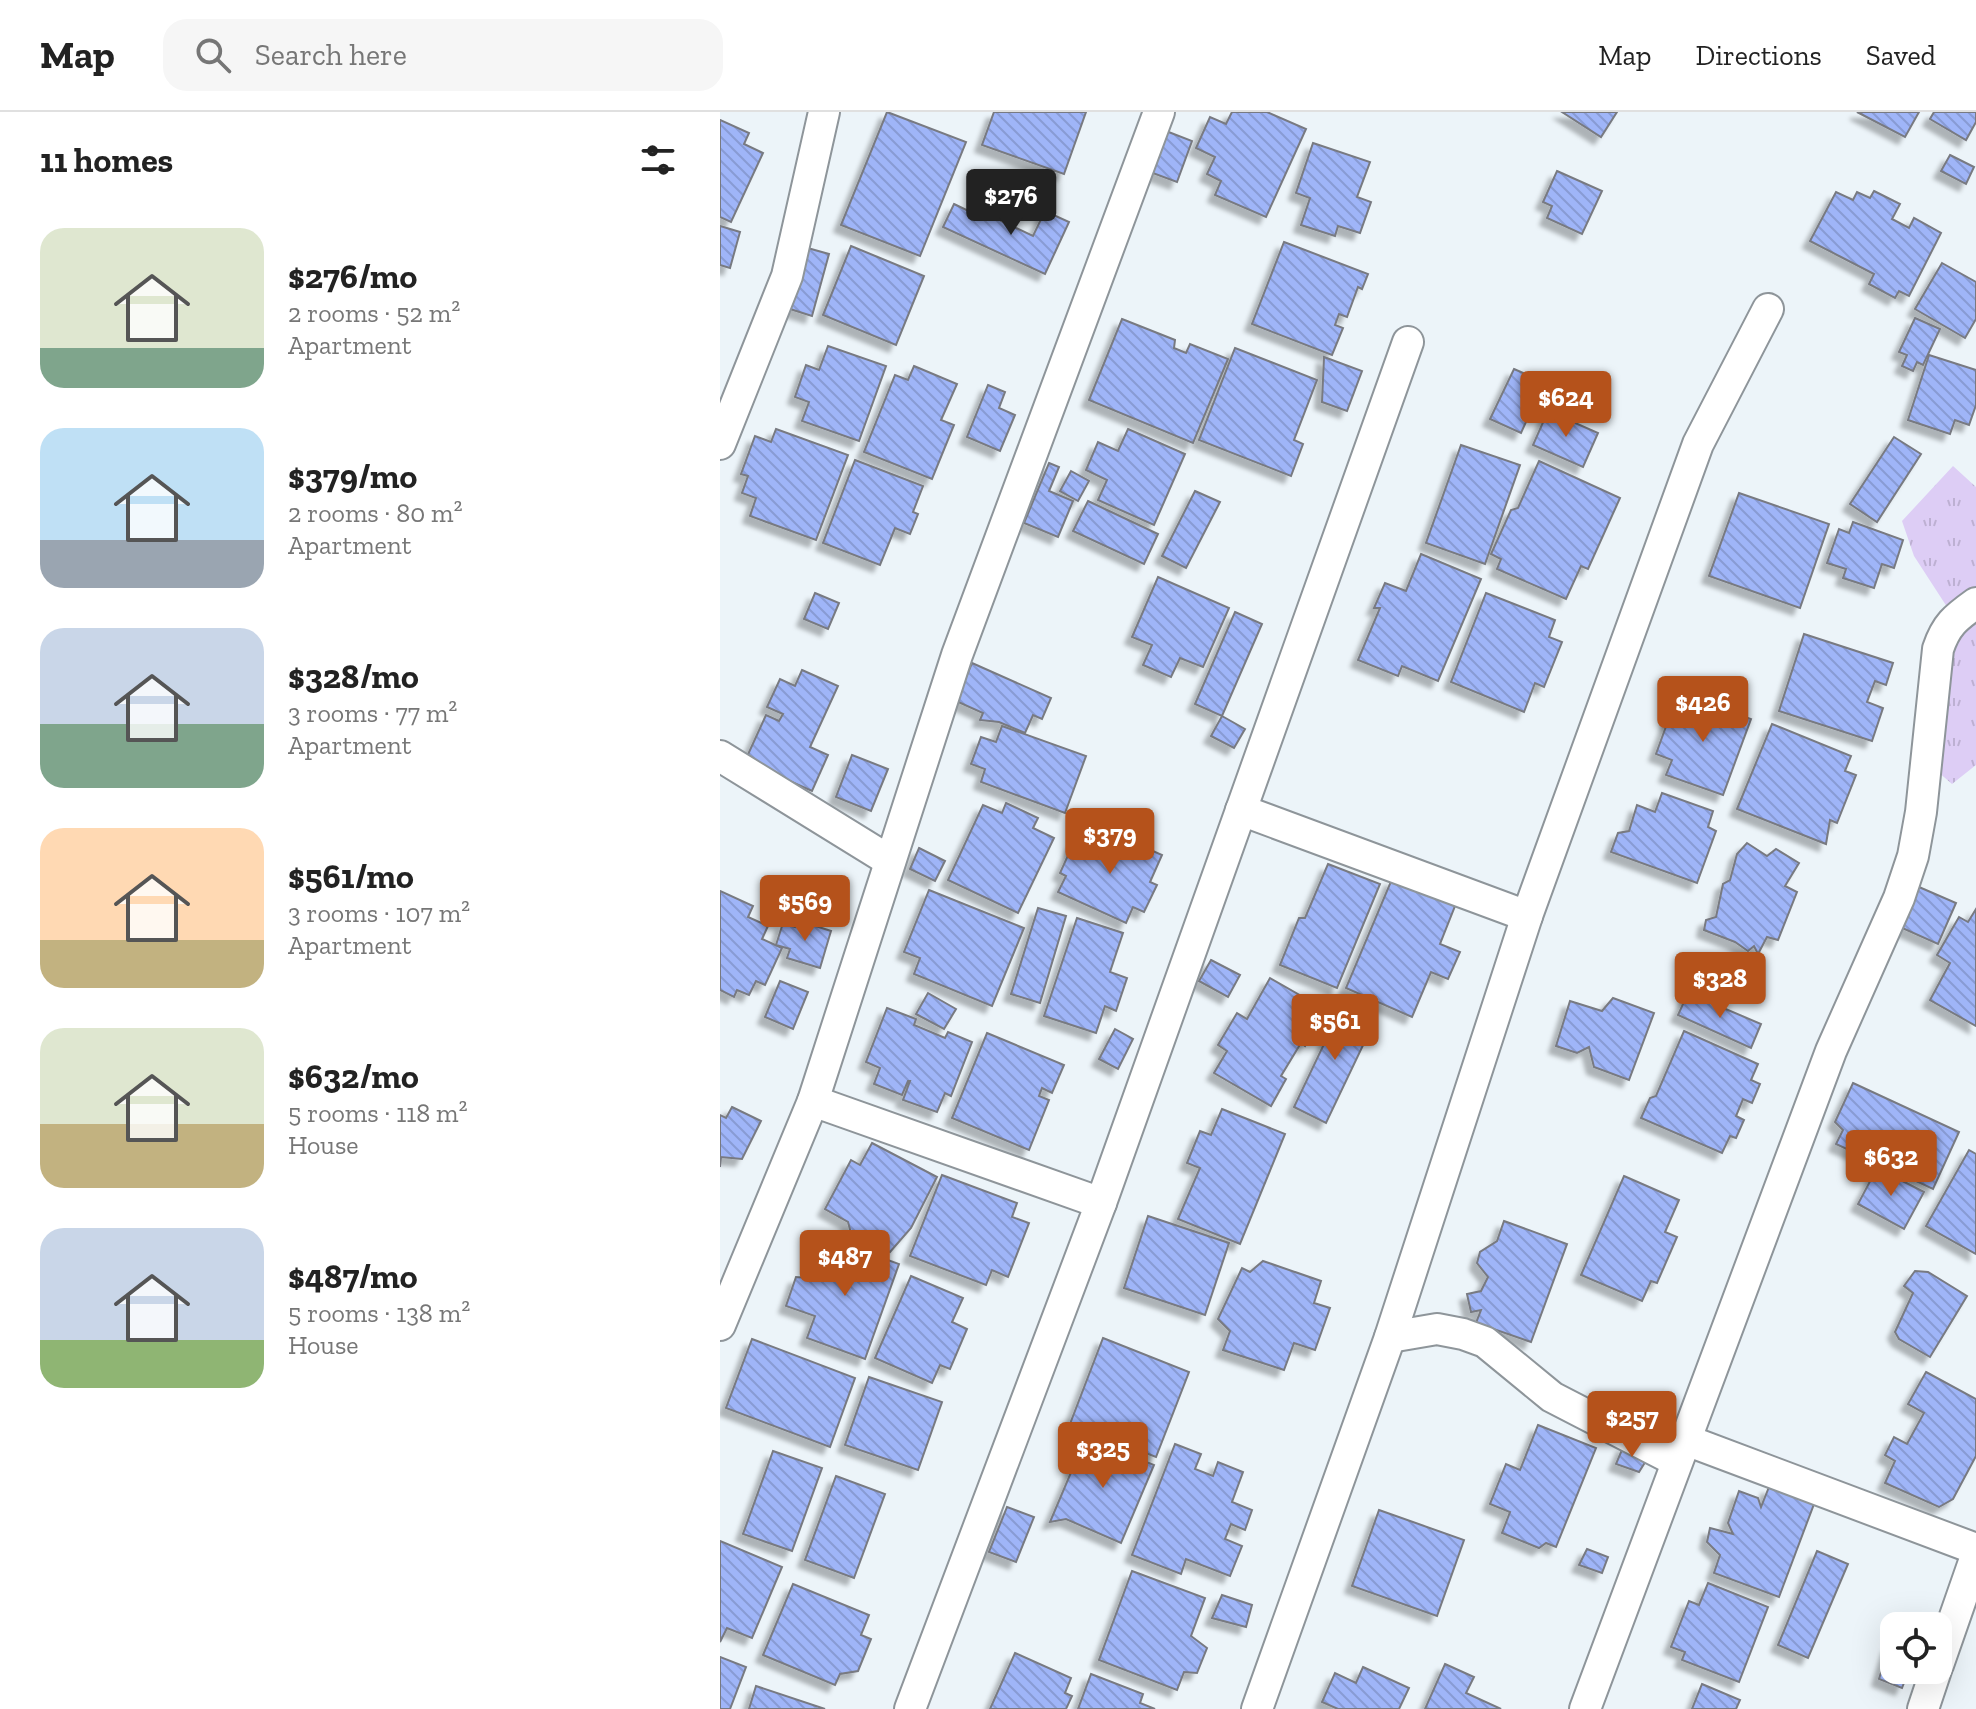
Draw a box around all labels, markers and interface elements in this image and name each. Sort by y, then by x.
search box [163,19,723,91]
text: Map [40,32,115,78]
icon: search [191,33,235,77]
text: Search here [255,37,407,73]
text: Map [1598,39,1651,72]
text: Directions [1695,39,1822,72]
text: Saved [1866,39,1936,72]
icon: filters [636,138,680,182]
text: 11 homes [40,140,173,181]
pin: $276 [964,169,1058,237]
text: $276 [984,179,1038,211]
text: $276/mo [288,256,417,297]
icon: home [104,260,200,356]
text: 2 rooms · 52 m² [288,297,460,329]
text: Apartment [288,329,411,361]
pin: $624 [1519,371,1613,439]
text: $624 [1538,381,1594,413]
text: $379/mo [288,456,417,497]
icon: home [104,460,200,556]
text: 2 rooms · 80 m² [288,497,463,529]
text: Apartment [288,529,411,561]
text: $328/mo [288,656,419,697]
icon: home [104,660,200,756]
pin: $426 [1656,676,1750,744]
text: $426 [1675,686,1731,718]
text: 3 rooms · 77 m² [288,697,457,729]
text: Apartment [288,729,411,761]
pin: $379 [1063,808,1157,876]
text: $379 [1083,818,1137,850]
text: $561/mo [288,856,414,897]
icon: home [104,860,200,956]
pin: $569 [758,875,852,943]
text: $569 [778,885,832,917]
text: 3 rooms · 107 m² [288,897,470,929]
text: Apartment [288,929,411,961]
pin: $328 [1673,952,1767,1020]
text: $328 [1693,962,1747,994]
pin: $561 [1288,994,1382,1062]
text: $561 [1310,1004,1360,1036]
text: $632/mo [288,1056,419,1097]
icon: home [104,1060,200,1156]
text: 5 rooms · 118 m² [288,1097,468,1129]
text: House [288,1129,359,1161]
pin: $632 [1844,1130,1938,1198]
text: $632 [1864,1140,1918,1172]
pin: $487 [798,1230,892,1298]
text: $487 [818,1240,872,1272]
text: $487/mo [288,1256,418,1297]
icon: home [104,1260,200,1356]
text: 5 rooms · 138 m² [288,1297,470,1329]
text: House [288,1329,359,1361]
pin: $257 [1585,1391,1679,1459]
text: $257 [1605,1401,1659,1433]
pin: $325 [1056,1422,1150,1490]
text: $325 [1076,1432,1130,1464]
map controls [1880,1612,1952,1684]
button: locate [1880,1612,1952,1684]

